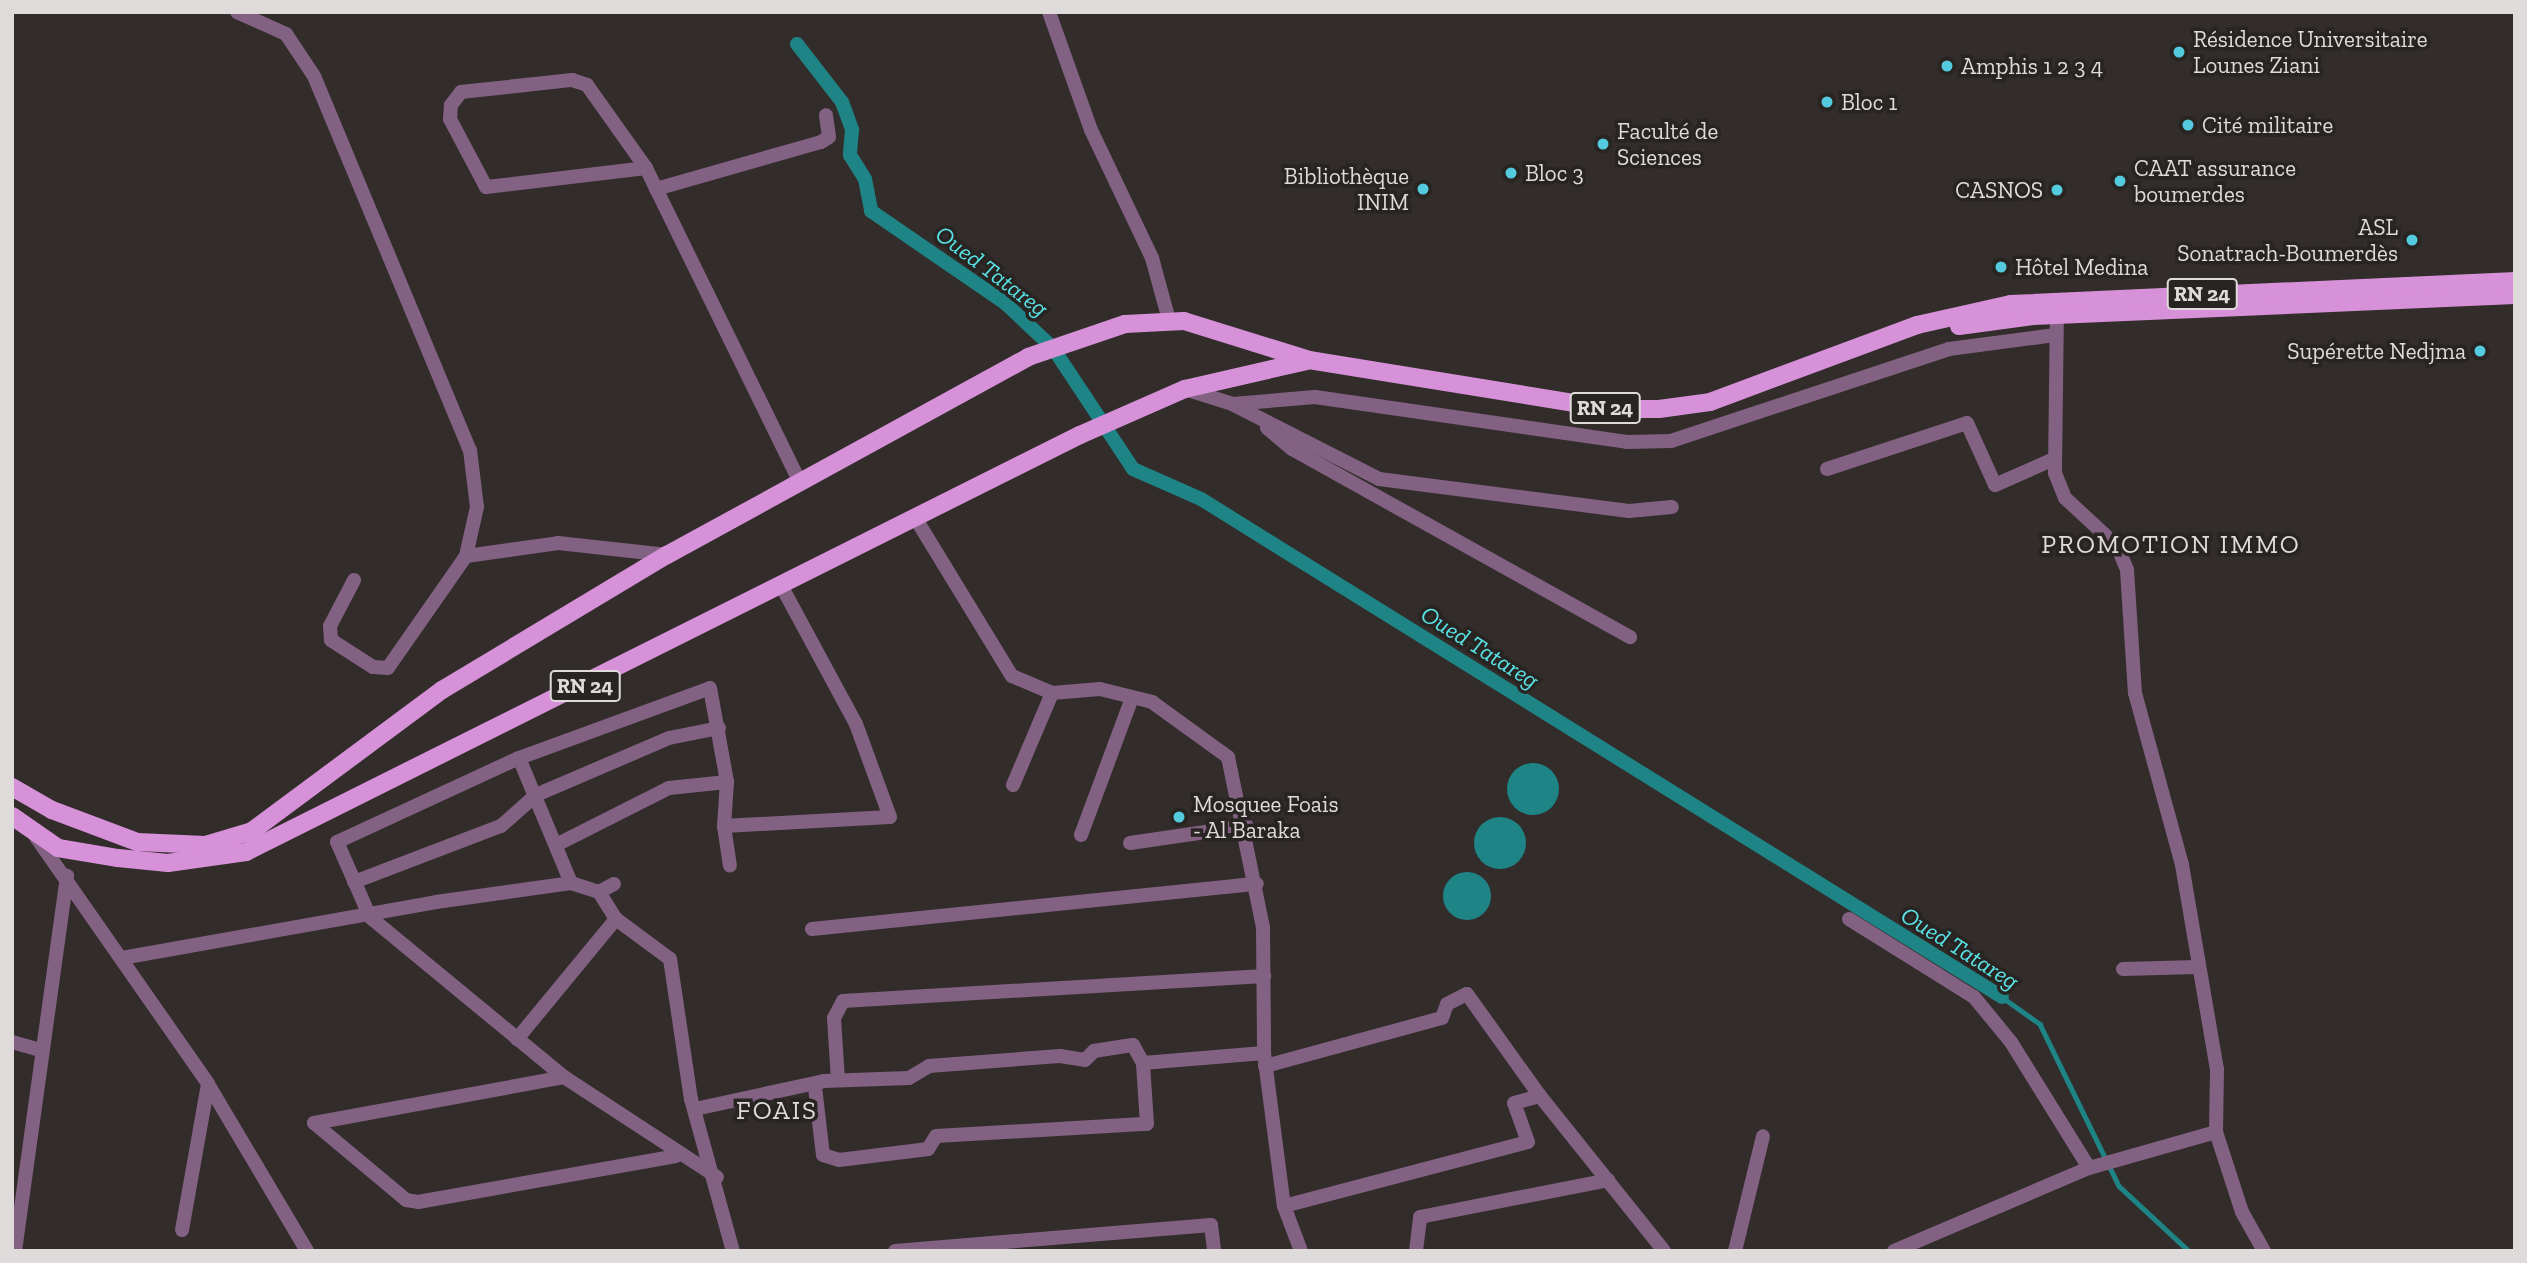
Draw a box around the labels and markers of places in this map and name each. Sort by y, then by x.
place label: Résidence Universitaire Lounes Ziani [2193,25,2428,79]
marker: Résidence Universitaire Lounes Ziani [2171,44,2187,60]
place label: Amphis 1 2 3 4 [1961,52,2103,80]
marker: Amphis 1 2 3 4 [1939,58,1955,74]
place label: Bloc 1 [1841,88,1897,116]
marker: Bloc 1 [1819,94,1835,110]
place label: Cité militaire [2202,111,2333,139]
place label: Faculté de Sciences [1617,117,1718,171]
marker: Cité militaire [2180,117,2196,133]
marker: Faculté de Sciences [1595,136,1611,152]
place label: CAAT assurance boumerdes [2134,154,2296,208]
place label: Bloc 3 [1525,159,1584,187]
place label: Bibliothèque INIM [1284,162,1409,216]
marker: Bloc 3 [1503,165,1519,181]
marker: CAAT assurance boumerdes [2112,173,2128,189]
place label: CASNOS [1955,176,2043,204]
marker: Bibliothèque INIM [1415,181,1431,197]
marker: CASNOS [2049,182,2065,198]
place label: ASL Sonatrach-Boumerdès [2177,213,2398,267]
marker: ASL Sonatrach-Boumerdès [2404,232,2420,248]
place label: Hôtel Medina [2015,253,2148,281]
marker: Hôtel Medina [1993,259,2009,275]
place label: Supérette Nedjma [2287,337,2466,365]
marker: Supérette Nedjma [2472,343,2488,359]
place label: Mosquee Foais - Al Baraka [1193,790,1338,844]
marker: Mosquee Foais - Al Baraka [1171,809,1187,825]

